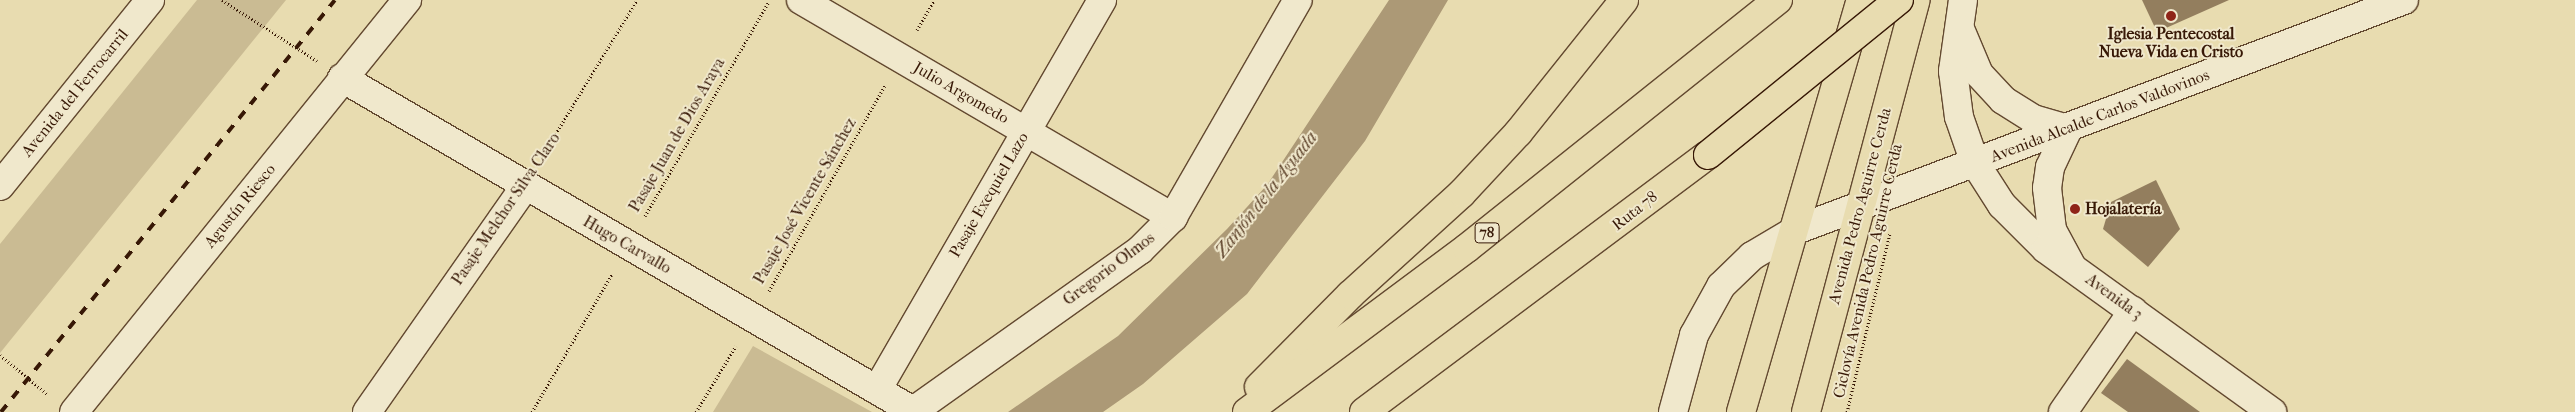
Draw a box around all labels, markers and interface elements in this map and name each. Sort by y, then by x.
marker: Iglesia Pentecostal Nueva Vida en Cristo [2165,10,2177,22]
place label: Iglesia Pentecostal Nueva Vida en Cristo [2099,24,2243,62]
street label: Avenida del Ferrocarril [18,25,132,161]
street label: Pasaje Juan de Dios Araya [625,54,729,216]
street label: Julio Argomedo [910,58,1012,128]
street label: Avenida Alcalde Carlos Valdovinos [1988,65,2212,167]
street label: Avenida Pedro Aguirre Cerda [1825,106,1895,306]
street label: Pasaje José Vicente Sánchez [750,115,860,287]
water label: Zanjón de la Aguada [1211,128,1323,262]
street label: Pasaje Melchor Silva Claro [448,129,564,289]
street label: Pasaje Exequiel Lazo [945,129,1033,261]
street label: Ciclovía Avenida Pedro Aguirre Cerda [1829,142,1907,400]
street label: Agustín Riesco [200,160,280,252]
street label: Ruta 78 [1608,187,1662,235]
place label: Hojalatería [2085,199,2161,219]
marker: Hojalatería [2069,203,2081,215]
street label: Hugo Carvallo [579,212,675,278]
road number: 78 [1474,220,1500,246]
street label: Gregorio Olmos [1059,228,1159,310]
street label: Avenida 3 [2082,270,2146,324]

